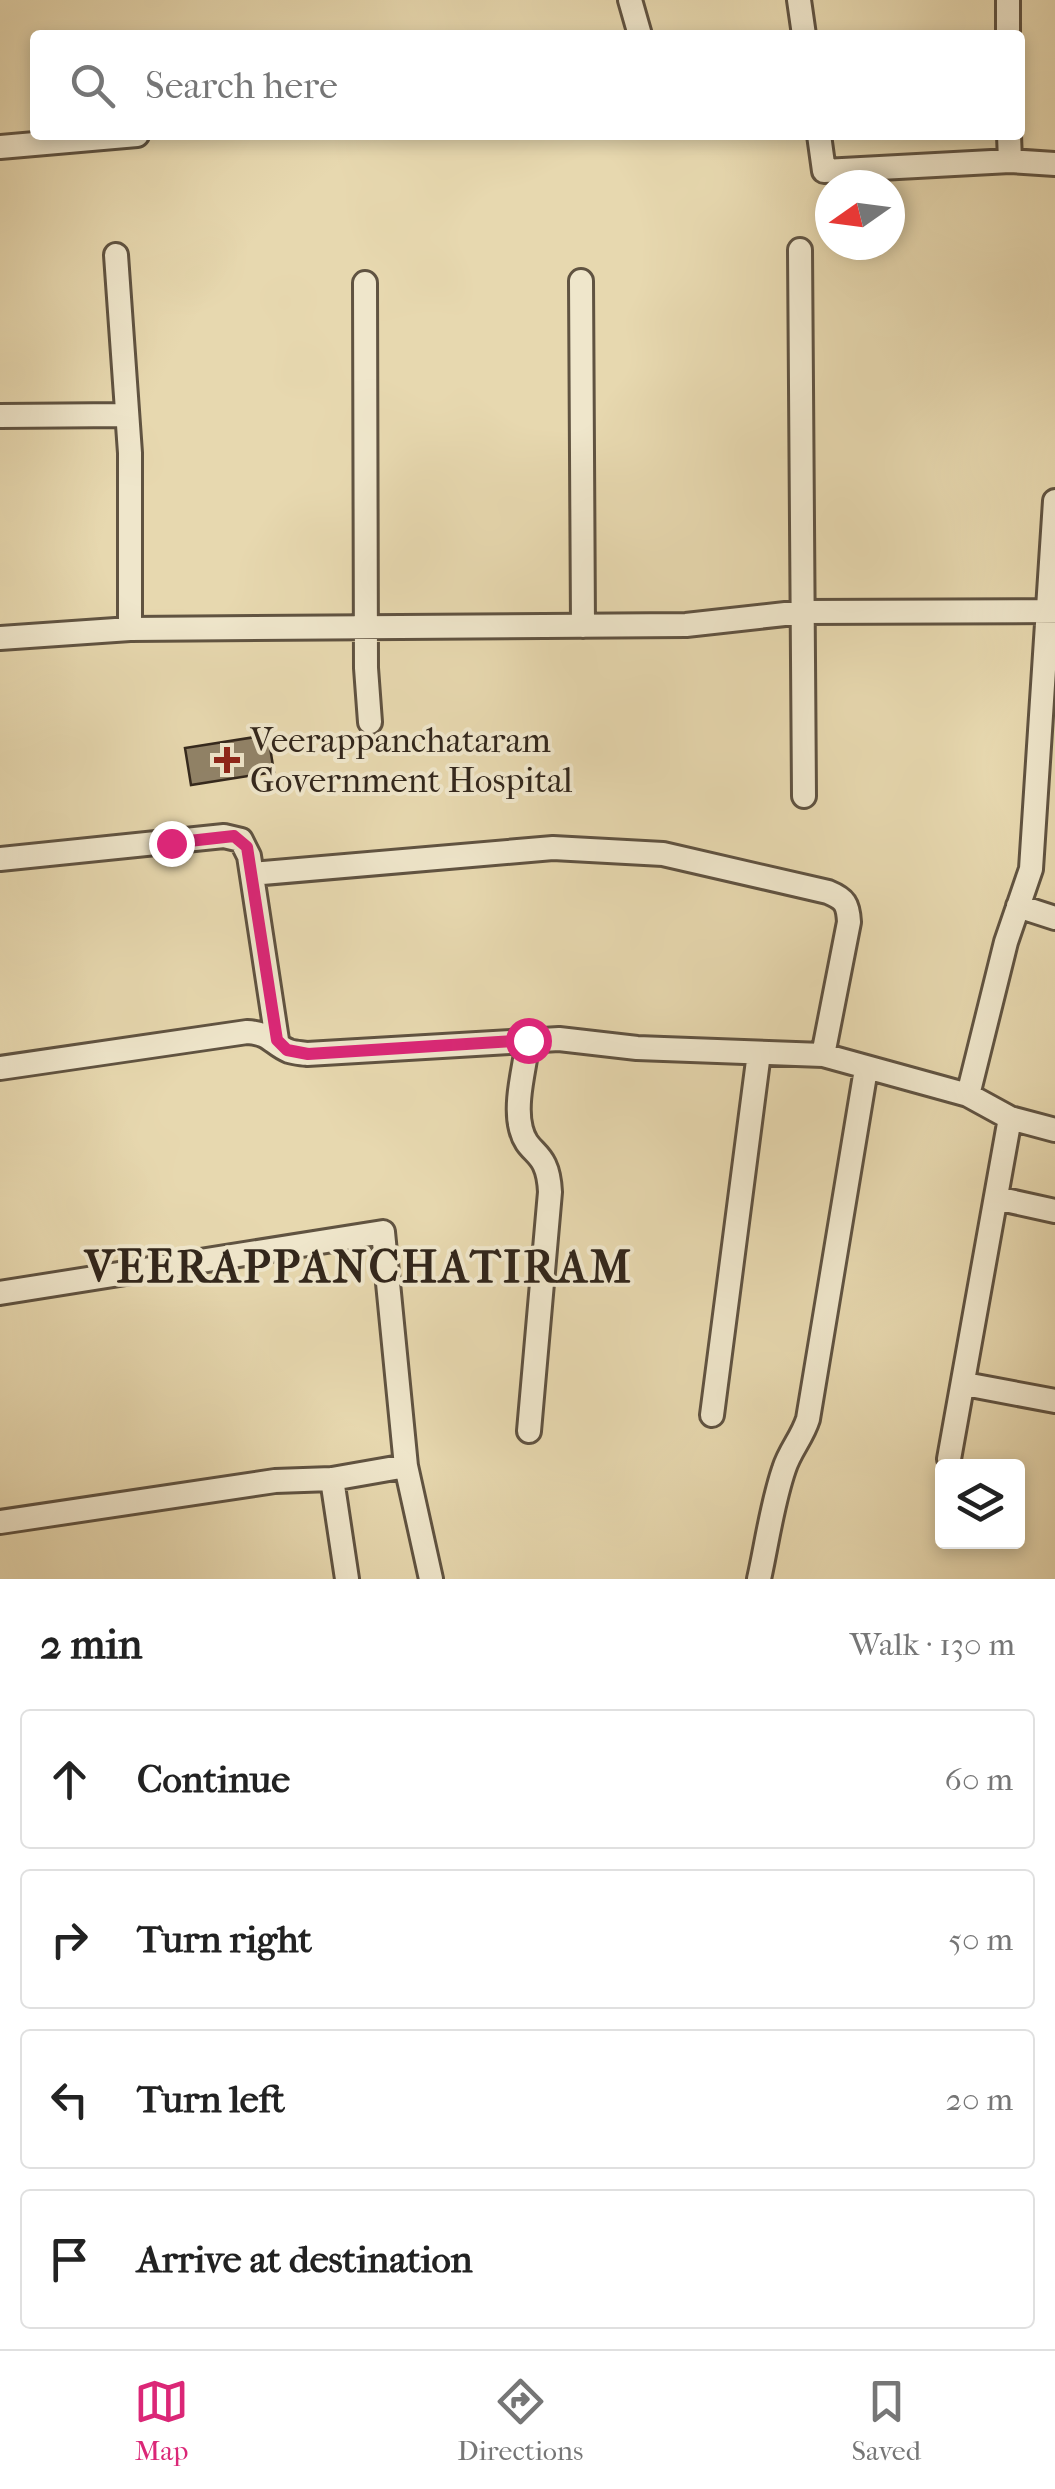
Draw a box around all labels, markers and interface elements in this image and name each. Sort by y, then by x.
search box [30,30,1025,140]
icon: search [65,58,120,113]
text: Search here [145,63,338,108]
north arrow [815,170,905,260]
place label: Veerappanchataram Government Hospital [249,720,573,801]
marker: Veerappanchataram Government Hospital [214,747,240,773]
route end [149,821,195,867]
route start [506,1018,552,1064]
district label: VEERAPPANCHATIRAM [84,1241,633,1294]
map controls [935,1459,1025,1549]
button: layers [935,1459,1025,1549]
text: 2 min [40,1620,142,1669]
text: Walk · 130 m [850,1626,1015,1663]
icon: ahead [42,1752,97,1807]
text: Continue [137,1757,290,1802]
text: 60 m [945,1761,1013,1798]
icon: right [42,1912,97,1967]
text: Turn right [137,1917,312,1962]
text: 50 m [948,1921,1013,1958]
icon: left [42,2072,97,2127]
text: Turn left [137,2077,285,2122]
text: 20 m [945,2081,1013,2118]
icon: arrive [42,2232,97,2287]
text: Arrive at destination [137,2237,473,2282]
tab: Map [134,2374,189,2467]
tab: Directions [457,2374,583,2467]
tab: Saved [851,2374,921,2467]

